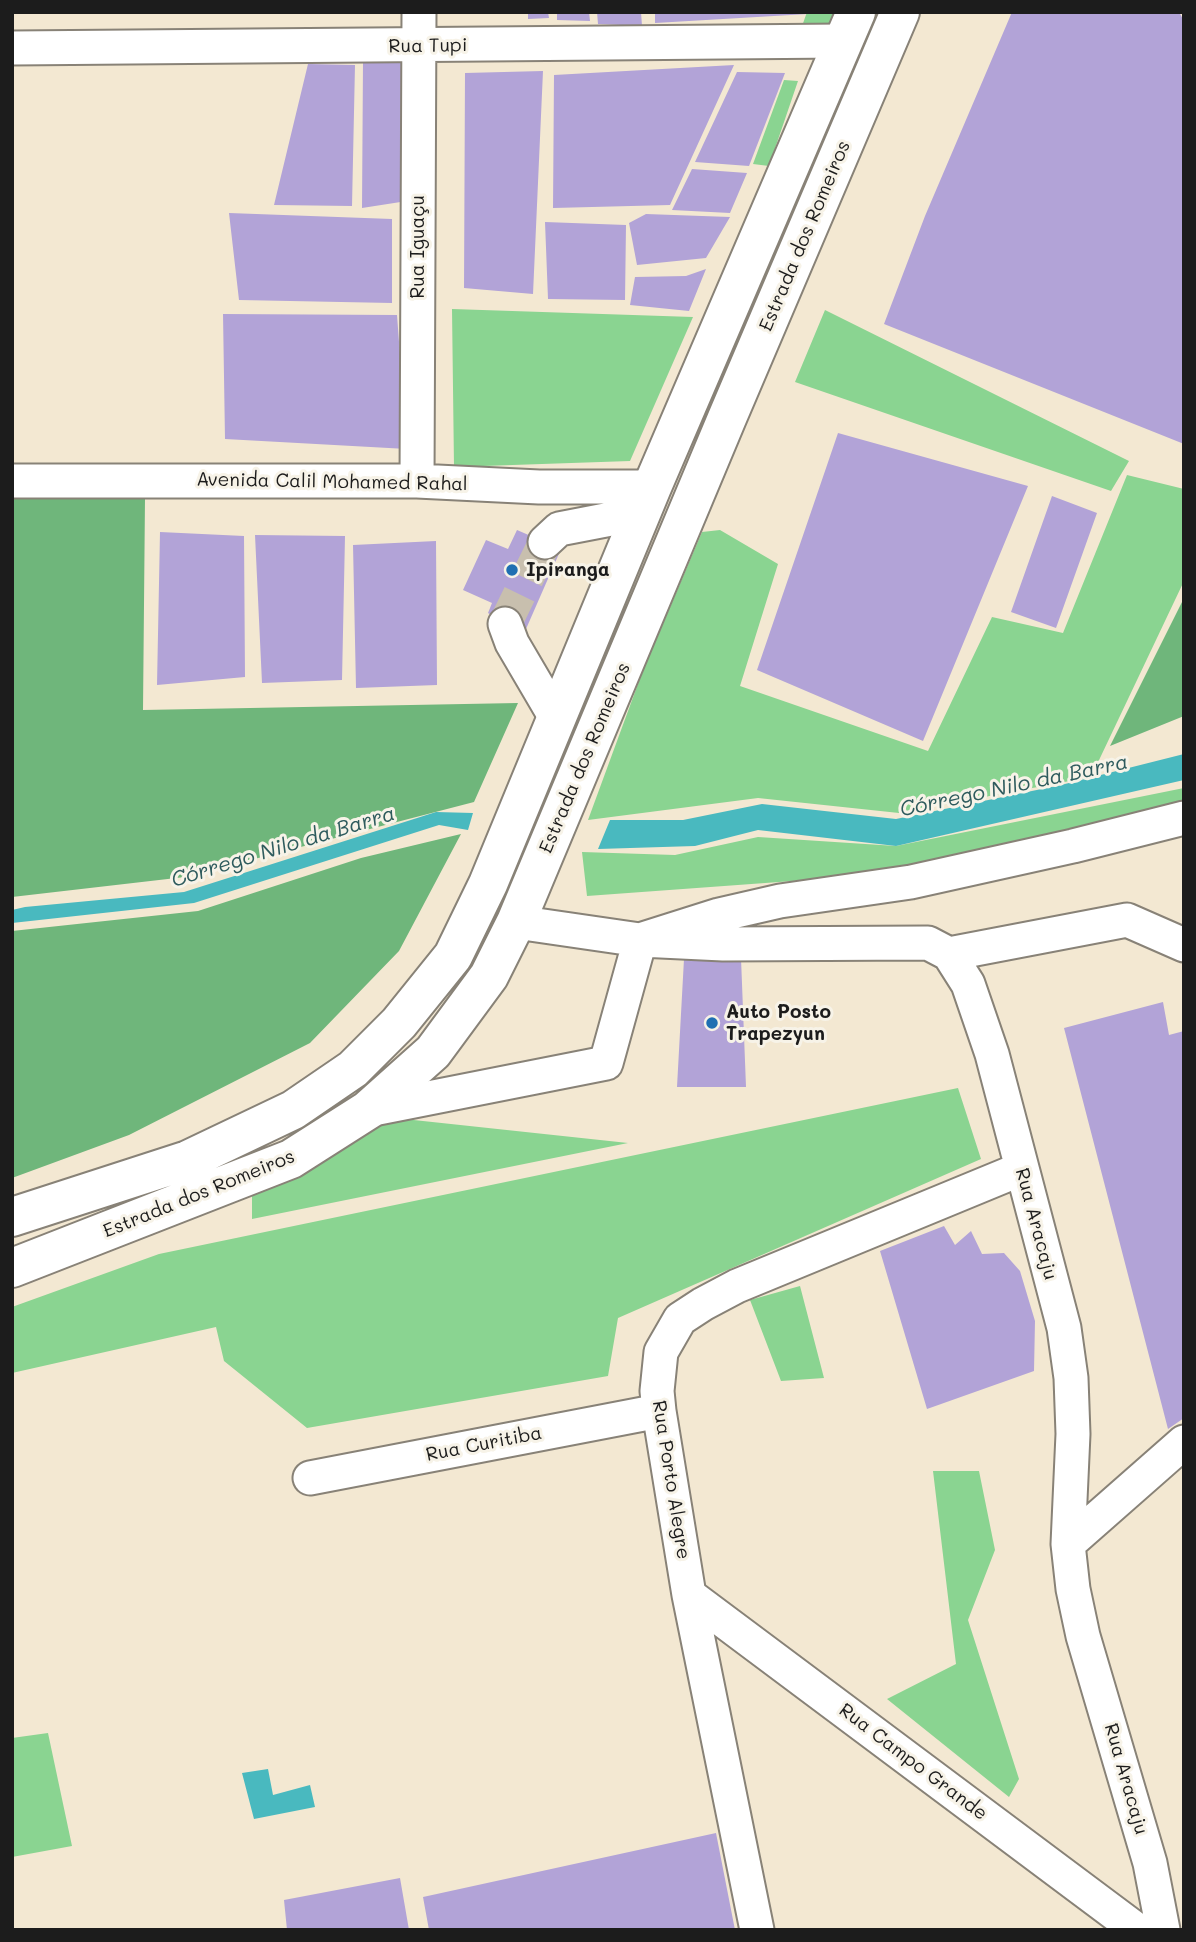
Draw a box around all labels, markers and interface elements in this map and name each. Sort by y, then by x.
street label: Rua Tupi [388,34,468,58]
street label: Estrada dos Romeiros [755,137,855,335]
street label: Rua Iguaçu [407,195,429,299]
street label: Avenida Calil Mohamed Rahal [196,468,468,496]
place label: Ipiranga [526,559,610,581]
marker: Ipiranga [504,562,520,578]
street label: Estrada dos Romeiros [535,659,635,857]
water label: Córrego Nilo da Barra [898,749,1130,823]
water label: Córrego Nilo da Barra [168,801,398,893]
place label: Auto Posto Trapezyun [726,1001,831,1045]
marker: Auto Posto Trapezyun [704,1015,720,1031]
street label: Estrada dos Romeiros [100,1145,298,1243]
street label: Rua Aracaju [1010,1166,1062,1282]
street label: Rua Porto Alegre [647,1399,695,1561]
street label: Rua Curitiba [424,1422,544,1466]
street label: Rua Campo Grande [834,1699,992,1825]
street label: Rua Aracaju [1099,1721,1153,1837]

